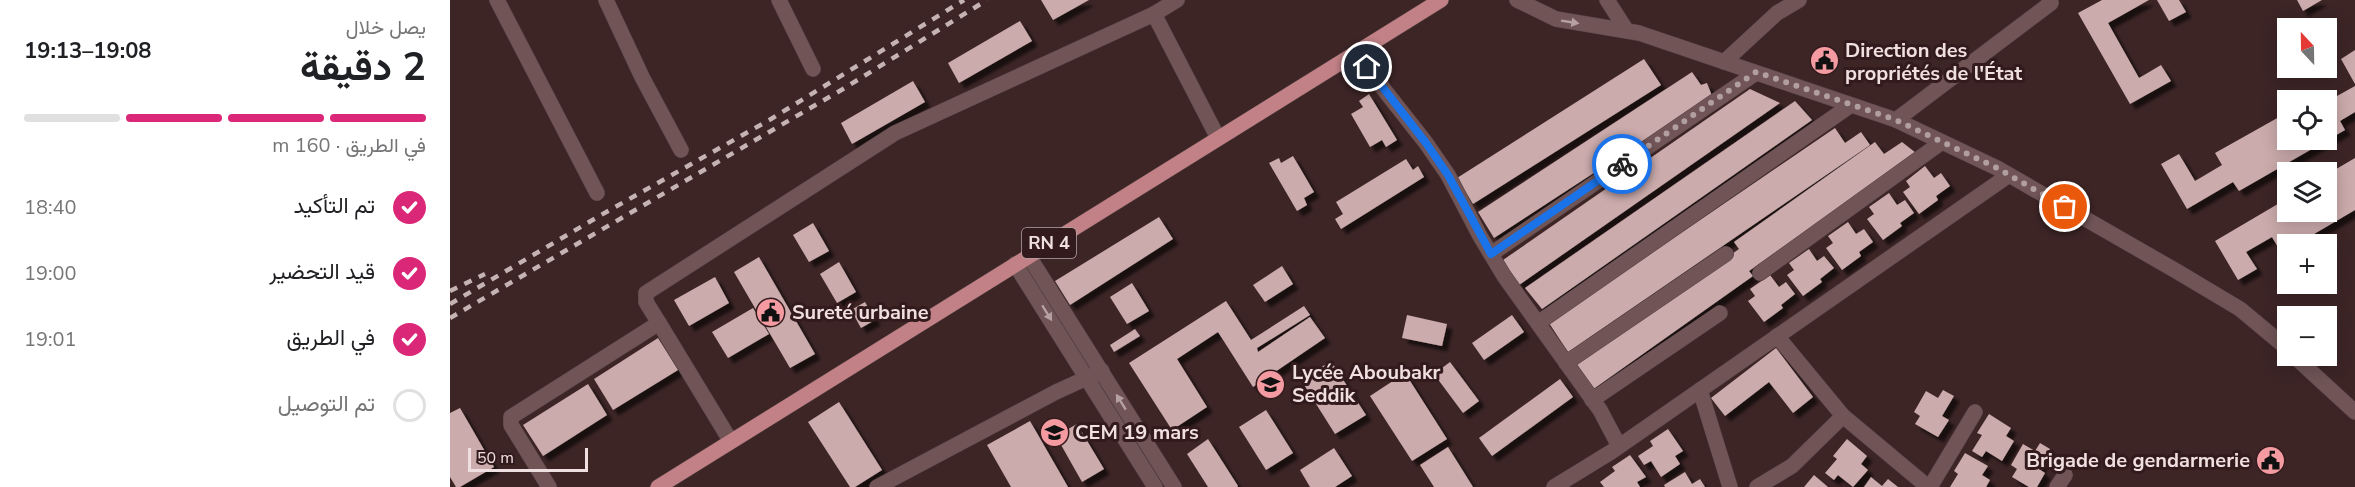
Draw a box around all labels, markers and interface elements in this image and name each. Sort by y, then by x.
text: يصل خلال [346,14,426,41]
one-way arrow [1561,17,1580,26]
north arrow [2277,18,2337,78]
map controls [2277,18,2337,366]
text: 19:08–19:13 [24,36,152,66]
place label: Direction des propriétés de l'État [1845,37,2023,87]
text: 2 دقيقة [300,41,426,94]
pin [1341,41,1392,92]
public building icon: Direction des propriétés de l'État [1808,45,1840,77]
icon: home [1350,50,1383,83]
button: locate [2277,90,2337,150]
text: في الطريق · 160 m [272,132,426,159]
courier [1592,134,1652,194]
icon: bike [1606,148,1639,181]
button: layers [2277,162,2337,222]
pin [2039,181,2090,232]
icon: bag [2048,190,2081,223]
text: تم التأكيد [294,191,375,221]
icon: check [393,191,426,224]
text: 18:40 [24,194,77,221]
road number: RN 4 [1022,228,1076,258]
button: + [2277,234,2337,294]
text: قيد التحضير [269,257,375,287]
icon: check [393,257,426,290]
text: 19:00 [24,260,77,287]
public building icon: Sureté urbaine [755,296,787,328]
place label: Sureté urbaine [792,299,929,326]
one-way arrow [1041,305,1052,321]
button: − [2277,306,2337,366]
text: في الطريق [286,323,375,353]
icon: check [393,323,426,356]
text: 19:01 [24,326,77,353]
place label: Lycée Aboubakr Seddik [1292,359,1441,409]
school or university icon: Lycée Aboubakr Seddik [1255,368,1287,400]
text: تم التوصيل [278,389,375,419]
one-way arrow [1116,394,1127,410]
school or university icon: CEM 19 mars [1038,416,1070,448]
place label: CEM 19 mars [1075,419,1199,446]
public building icon: Brigade de gendarmerie [2255,444,2287,476]
scale bar [468,445,588,472]
text: 50 m [477,447,514,469]
place label: Brigade de gendarmerie [2026,447,2250,474]

